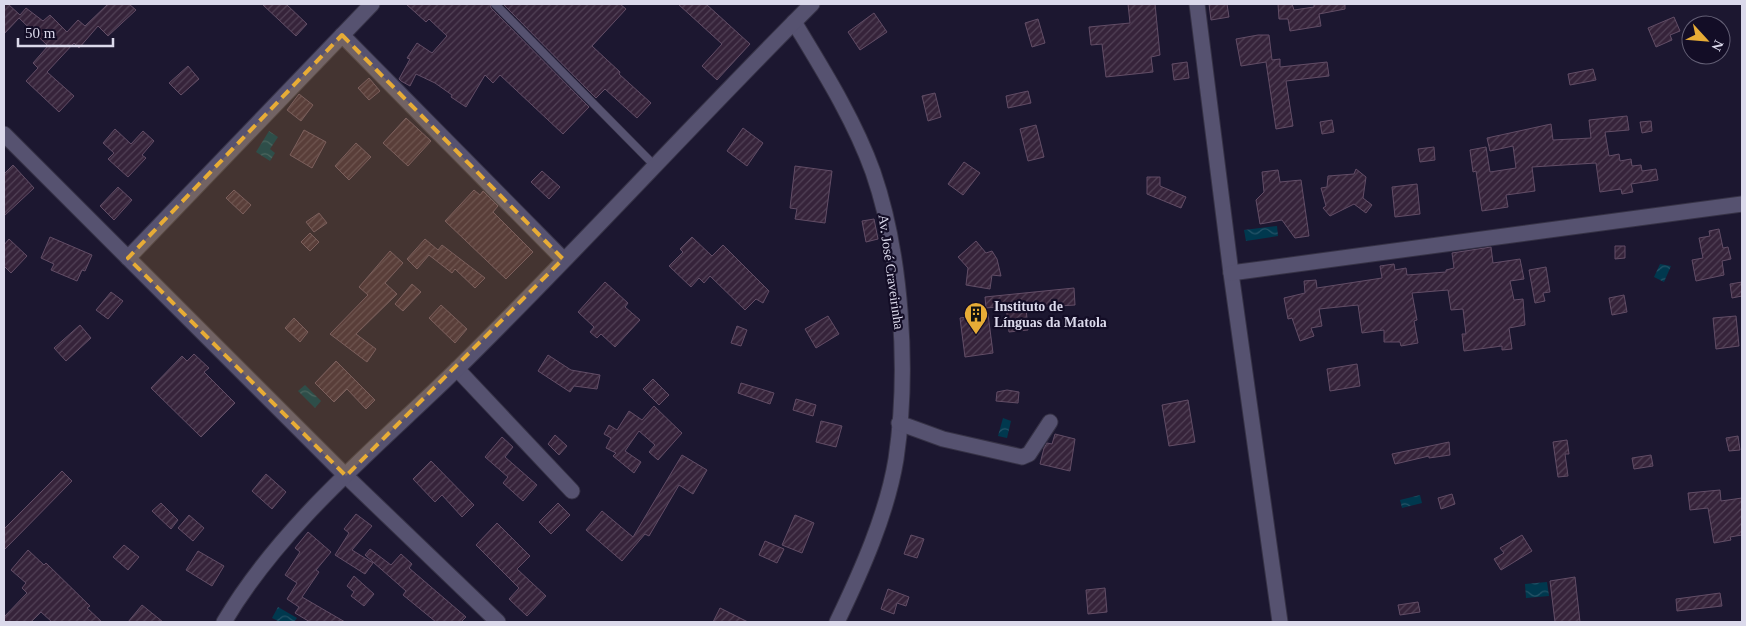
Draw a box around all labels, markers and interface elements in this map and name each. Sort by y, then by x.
scale bar [18,15,112,47]
north arrow [1681,15,1731,65]
text: 50 m [25,25,56,41]
text: N [1708,38,1726,53]
street label: Av. José Craveirinha [876,214,907,331]
place label: Instituto de Línguas da Matola [994,299,1107,330]
building icon: Instituto de Línguas da Matola [963,301,989,335]

